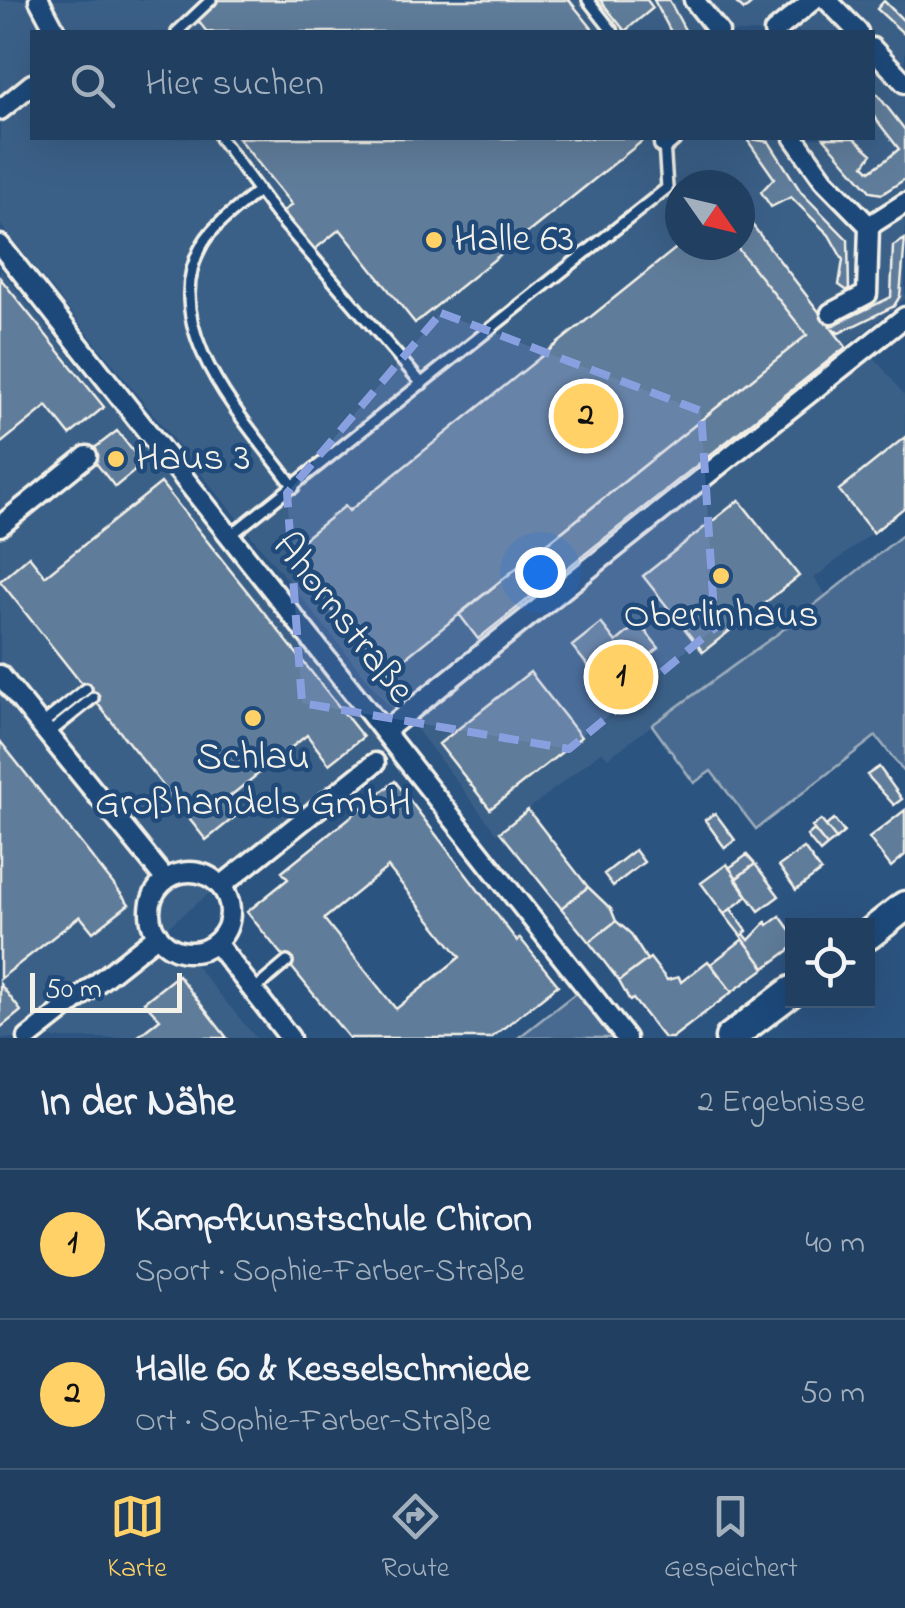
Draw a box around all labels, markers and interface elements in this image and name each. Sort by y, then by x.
search box [30,30,875,140]
text: Hier suchen [145,57,324,113]
icon: search [65,58,120,113]
north arrow [665,170,755,260]
place label: Halle 63 [454,211,574,270]
marker: Halle 63 [423,229,445,251]
pin: 2 [554,378,618,454]
place label: Haus 3 [136,430,250,489]
marker: Haus 3 [105,448,127,470]
street label: Ahornstraße [256,521,428,717]
your location [515,547,566,598]
marker: Oberlinhaus [710,565,732,587]
place label: Oberlinhaus [623,587,819,646]
pin: 1 [588,640,654,714]
marker: Schlau Großhandels GmbH [242,707,264,729]
place label: Schlau Großhandels GmbH [95,729,411,834]
map controls [785,918,875,1008]
button: locate [785,918,875,1008]
scale bar [30,968,182,1013]
text: 50 m [45,970,102,1011]
text: In der Nähe [40,1073,235,1134]
text: 2 Ergebnisse [698,1080,865,1127]
text: Kampfkunstschule Chiron [135,1193,532,1249]
text: 1 [67,1221,78,1268]
text: 40 m [805,1221,865,1268]
text: Sport · Sophie-Farber-Straße [135,1249,525,1296]
text: Halle 60 & Kesselschmiede [135,1343,530,1399]
text: 2 [65,1371,80,1418]
text: 50 m [800,1371,865,1418]
text: Ort · Sophie-Farber-Straße [135,1399,491,1446]
tab: Karte [107,1489,167,1590]
tab: Route [381,1489,449,1590]
tab: Gespeichert [664,1489,798,1590]

